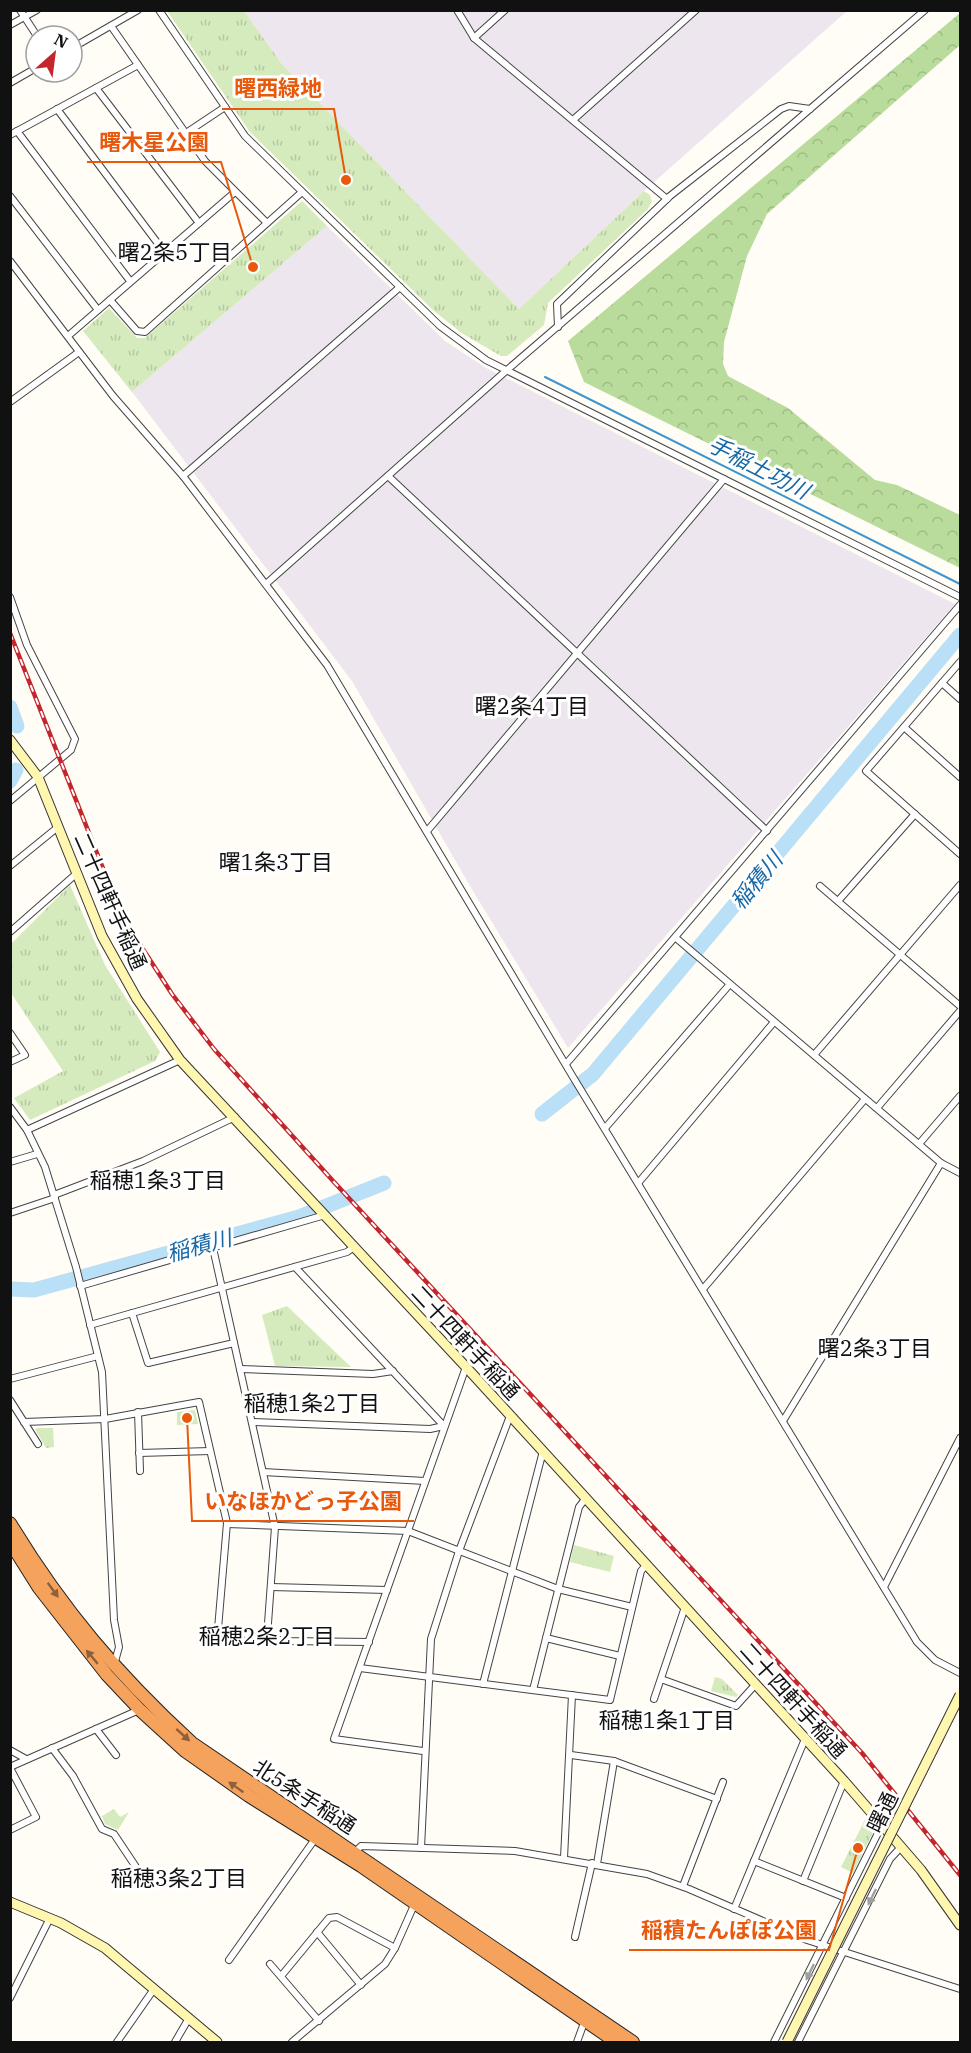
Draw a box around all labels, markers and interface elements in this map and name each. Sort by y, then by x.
north arrow [24,24,84,84]
text: N [51,29,71,53]
callout: 曙西緑地 [222,69,334,109]
text: 曙西緑地 [234,73,322,102]
callout: 曙木星公園 [87,122,221,162]
text: 曙木星公園 [99,127,209,156]
district label: 曙2条5丁目 [118,237,232,266]
water label: 手稲土功川 [703,429,816,506]
district label: 曙2条4丁目 [475,691,589,720]
street label: 二十四軒手稲通 [68,828,154,974]
water label: 稲積川 [724,844,790,915]
district label: 曙1条3丁目 [219,847,333,876]
district label: 稲穂1条3丁目 [90,1165,226,1194]
water label: 稲積川 [163,1222,237,1268]
street label: 二十四軒手稲通 [406,1279,526,1405]
district label: 曙2条3丁目 [818,1333,932,1362]
district label: 稲穂1条2丁目 [244,1388,380,1417]
callout: いなほかどっ子公園 [192,1481,414,1521]
text: いなほかどっ子公園 [204,1486,402,1515]
one-way arrow [47,1582,59,1597]
district label: 稲穂2条2丁目 [199,1621,335,1650]
street label: 二十四軒手稲通 [734,1636,854,1764]
one-way arrow [86,1650,99,1665]
district label: 稲穂1条1丁目 [599,1705,735,1734]
one-way arrow [175,1728,190,1741]
street label: 北5条手稲通 [248,1752,362,1840]
one-way arrow [229,1781,245,1793]
street label: 曙通 [860,1787,904,1837]
district label: 稲穂3条2丁目 [111,1863,247,1892]
one-way arrow [867,1888,876,1905]
callout: 稲積たんぽぽ公園 [629,1910,829,1950]
text: 稲積たんぽぽ公園 [641,1915,817,1944]
one-way arrow [805,1963,814,1980]

